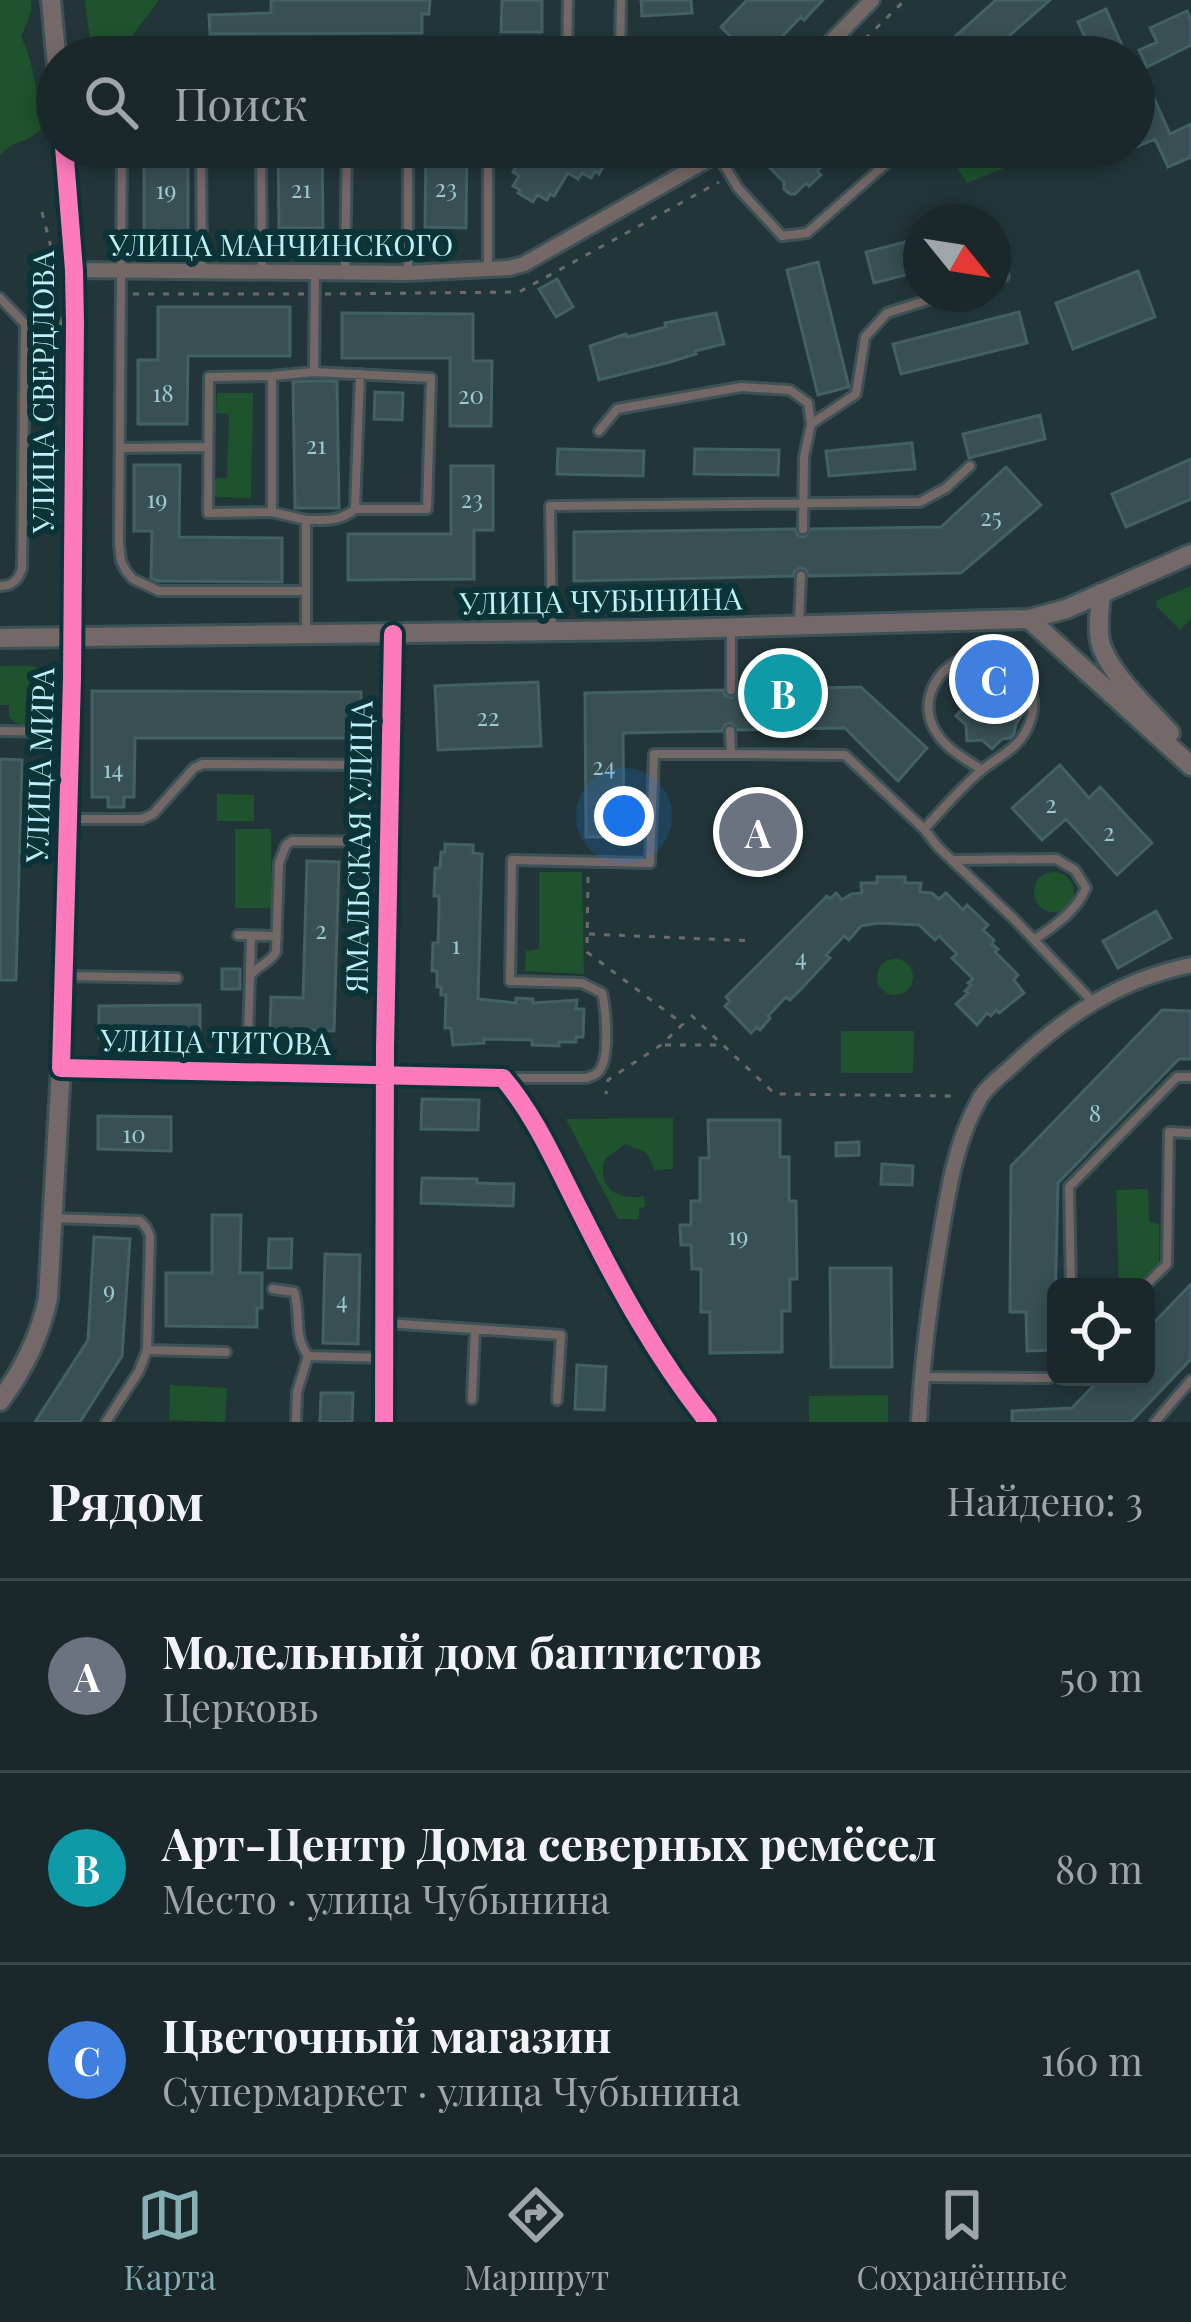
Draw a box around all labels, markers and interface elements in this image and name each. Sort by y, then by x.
search box [36,36,1155,168]
icon: search [78,69,144,135]
text: Поиск [174,72,308,132]
house number: 23 [435,171,457,203]
house number: 21 [291,172,311,204]
house number: 19 [155,173,177,205]
north arrow [903,204,1011,312]
street label: УЛИЦА МАНЧИНСКОГО [108,224,453,264]
street label: УЛИЦА СВЕРДЛОВА [22,250,62,534]
house number: 18 [152,376,174,408]
house number: 20 [458,378,484,410]
house number: 21 [306,428,326,460]
house number: 19 [146,482,168,514]
house number: 23 [461,482,483,514]
house number: 25 [980,500,1002,532]
street label: УЛИЦА ЧУБЫНИНА [459,578,744,622]
pin: C [955,634,1033,724]
pin: B [744,648,822,738]
street label: УЛИЦА МИРА [16,666,62,864]
street label: ЯМАЛЬСКАЯ УЛИЦА [335,699,381,995]
house number: 22 [477,700,500,732]
house number: 24 [592,749,616,781]
house number: 14 [103,752,123,784]
your location [594,786,654,846]
pin: A [719,787,797,877]
house number: 2 [1045,787,1057,819]
house number: 2 [1103,815,1115,847]
house number: 2 [315,913,327,945]
house number: 1 [452,928,461,960]
house number: 4 [795,940,807,972]
street label: УЛИЦА ТИТОВА [99,1019,333,1063]
house number: 8 [1089,1096,1101,1128]
house number: 10 [122,1117,146,1149]
house number: 19 [727,1219,749,1251]
house number: 9 [103,1273,115,1305]
map controls [1047,1278,1155,1386]
button: locate [1047,1278,1155,1386]
house number: 4 [336,1283,348,1315]
text: Рядом [48,1466,204,1534]
text: Найдено: 3 [947,1474,1143,1526]
text: Молельный дом баптистов [162,1620,762,1680]
text: A [74,1650,100,1702]
text: 50 m [1059,1650,1143,1702]
text: Церковь [162,1680,318,1732]
text: Арт-Центр Дома северных ремёсел [162,1812,937,1872]
text: B [74,1842,100,1894]
text: 80 m [1055,1842,1143,1894]
text: Место · улица Чубынина [162,1872,610,1924]
text: Цветочный магазин [162,2004,612,2064]
text: C [73,2034,101,2086]
text: 160 m [1041,2034,1143,2086]
text: Супермаркет · улица Чубынина [162,2064,741,2116]
tab: Карта [124,2182,216,2298]
tab: Маршрут [464,2182,609,2298]
tab: Сохранённые [856,2182,1067,2298]

